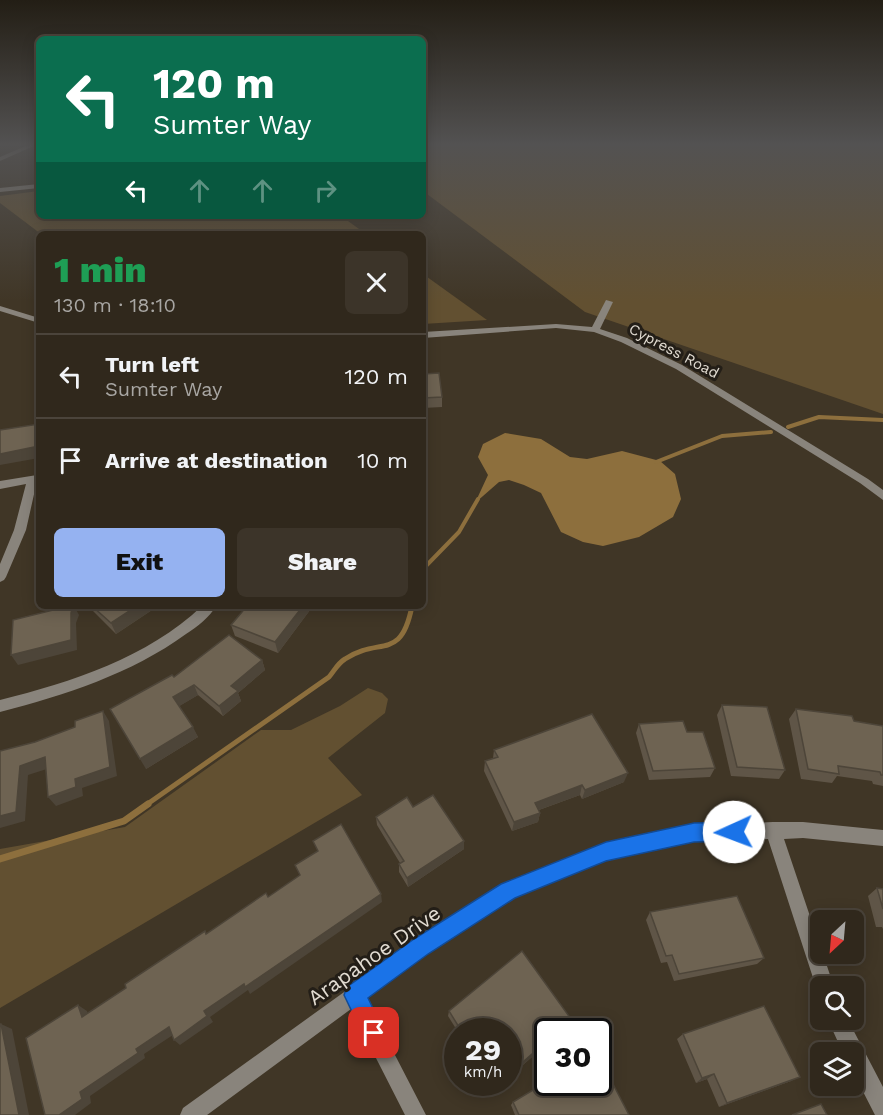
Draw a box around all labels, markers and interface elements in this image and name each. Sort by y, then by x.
text: 120 m [153,59,275,108]
icon: left [54,60,132,138]
text: Sumter Way [153,109,312,141]
icon: left [120,174,153,207]
icon: ahead [183,174,216,207]
icon: ahead [246,174,279,207]
icon: right [309,174,342,207]
text: 1 min [54,249,147,291]
button: close [345,251,408,314]
text: 130 m · 18:10 [54,293,176,317]
street label: Cypress Road [626,320,722,382]
text: Turn left [105,352,199,377]
icon: left [54,360,87,393]
text: 120 m [344,364,408,389]
text: Sumter Way [105,377,222,401]
icon: arrive [54,444,87,477]
text: Arrive at destination [105,448,328,473]
text: 10 m [357,448,408,473]
button: Exit [54,528,225,597]
button: Share [237,528,408,597]
position arrow [702,800,766,864]
street label: Arapahoe Drive [303,900,445,1010]
north arrow [810,910,864,964]
map controls [810,910,864,1096]
button: search [810,976,864,1030]
pin [348,1007,399,1058]
icon: arrive [357,1016,390,1049]
speed limit sign: 30 [534,1018,612,1096]
text: 29 [465,1032,501,1067]
button: layers [810,1042,864,1096]
text: km/h [464,1063,502,1081]

